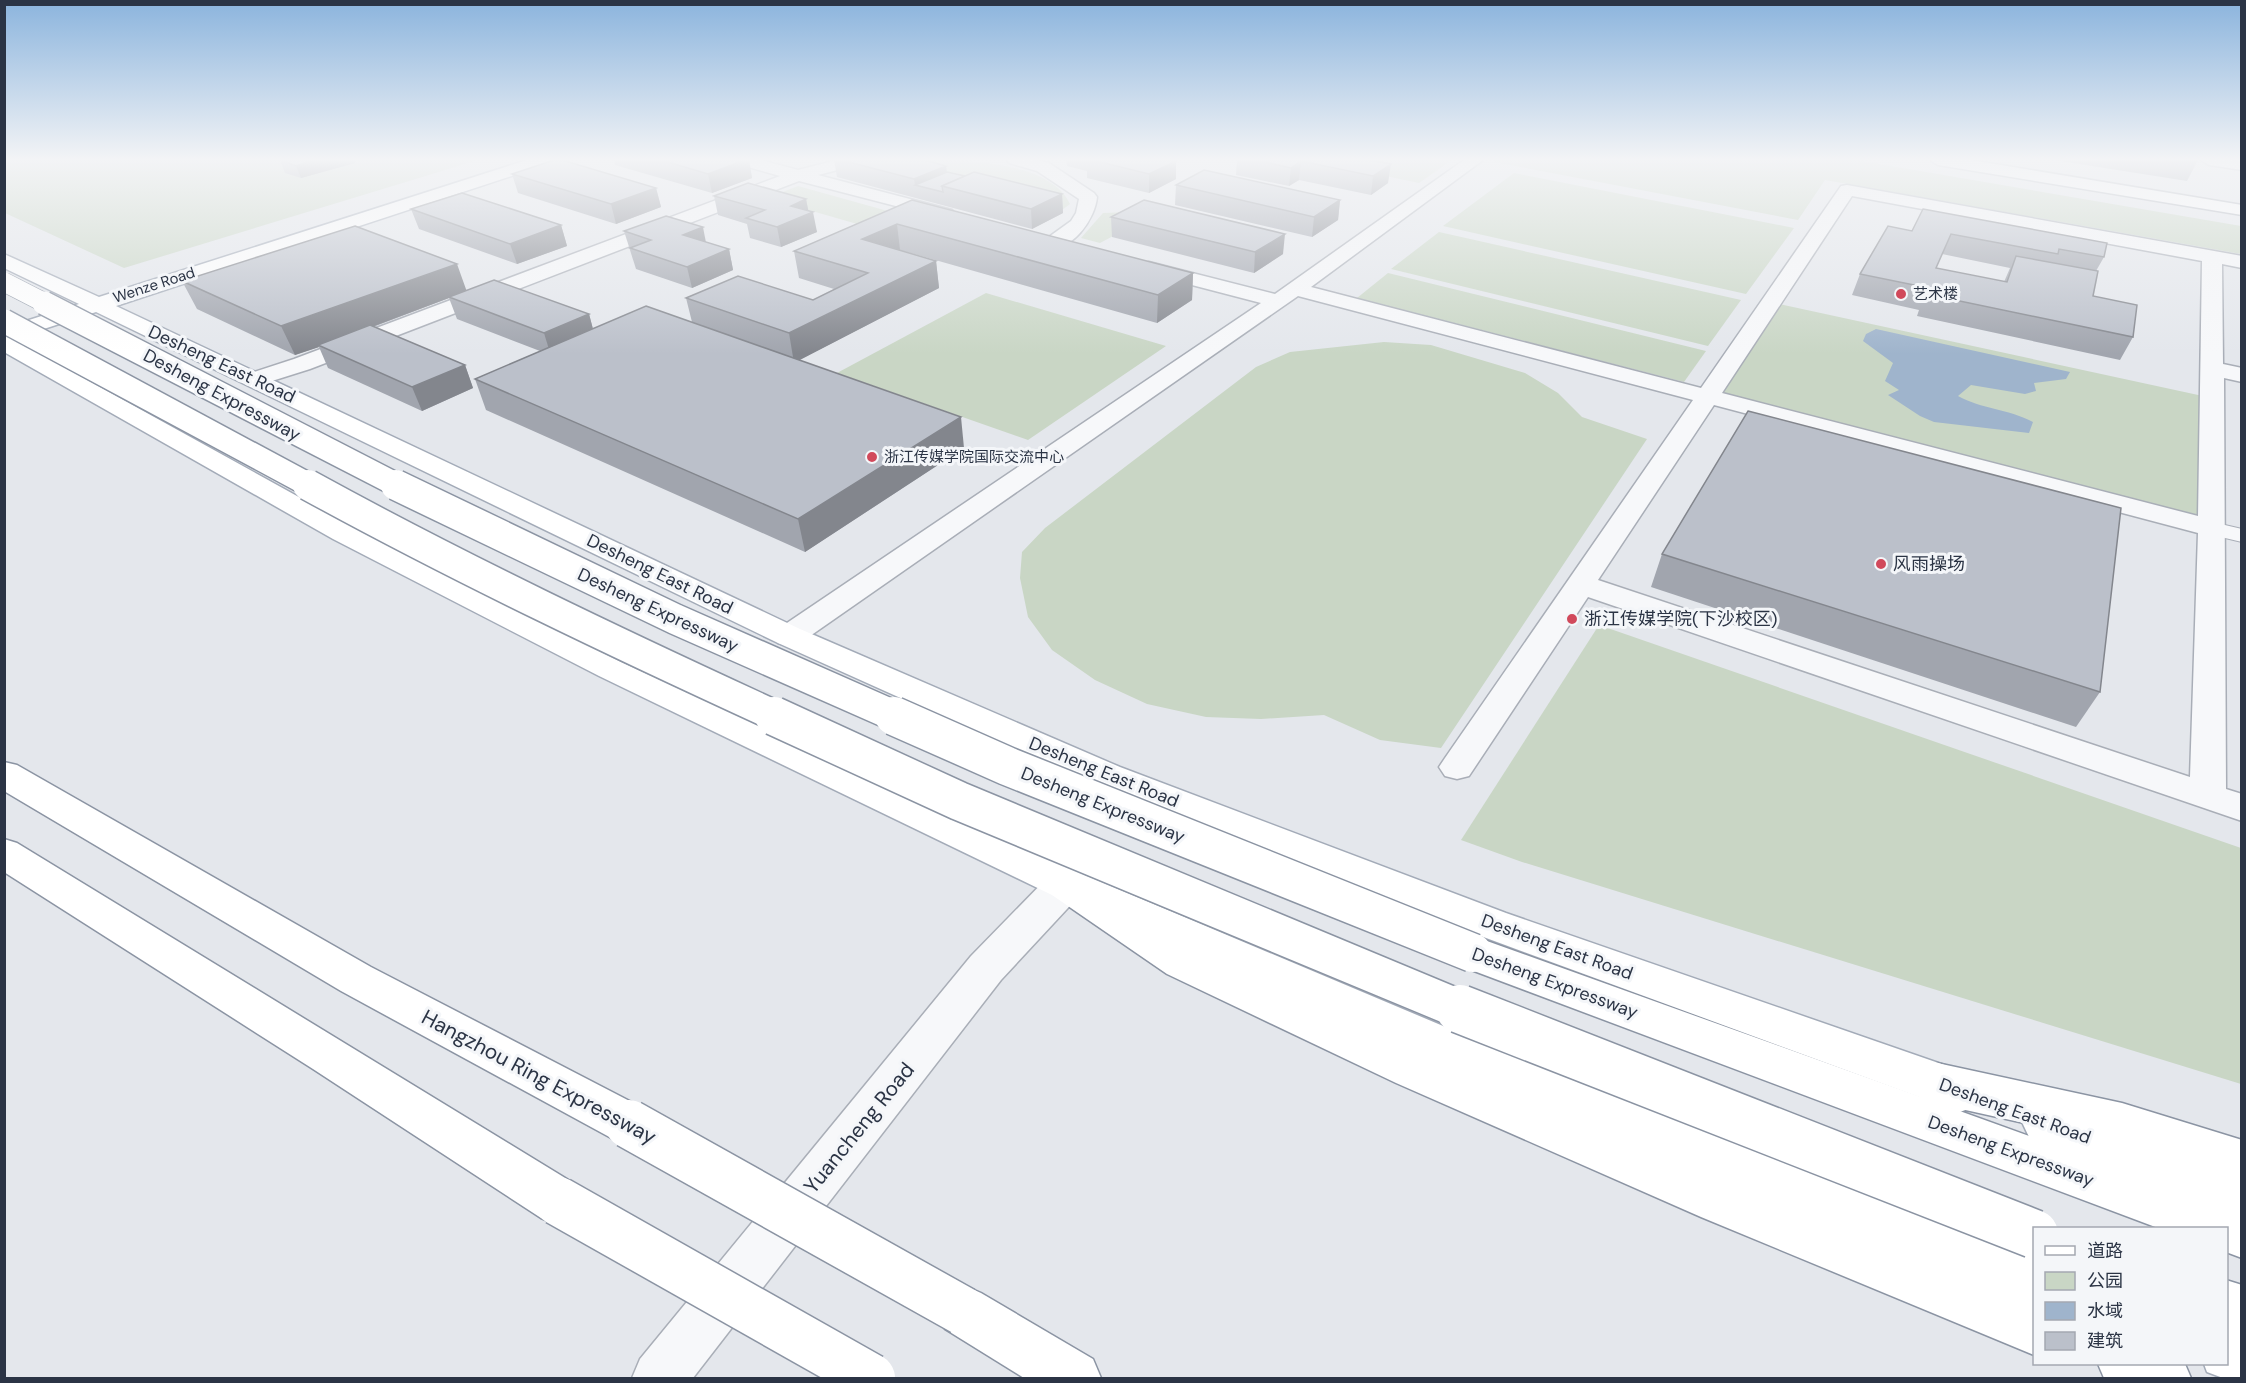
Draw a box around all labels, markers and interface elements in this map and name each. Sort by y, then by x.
street label: Wenze Road [110,262,198,308]
place label: 艺术楼 [1913,284,1958,304]
marker: 艺术楼 [1894,287,1908,301]
street label: Desheng East Road [145,319,299,409]
street label: Desheng Expressway [139,343,305,447]
place label: 浙江传媒学院国际交流中心 [884,447,1064,467]
marker: 浙江传媒学院国际交流中心 [865,450,879,464]
street label: Desheng East Road [583,528,737,620]
place label: 风雨操场 [1893,552,1965,576]
marker: 风雨操场 [1874,557,1888,571]
street label: Desheng Expressway [574,562,742,658]
place label: 浙江传媒学院(下沙校区) [1584,607,1777,631]
marker: 浙江传媒学院(下沙校区) [1565,612,1579,626]
street label: Desheng East Road [1025,731,1183,813]
street label: Desheng Expressway [1017,761,1189,849]
street label: Desheng East Road [1478,908,1636,986]
street label: Desheng Expressway [1469,942,1641,1024]
street label: Hangzhou Ring Expressway [417,1003,662,1151]
street label: Yuancheng Road [797,1056,921,1200]
street label: Desheng East Road [1936,1072,2094,1150]
street label: Desheng Expressway [1925,1110,2097,1192]
legend [2033,1227,2228,1365]
text: 道路 [2087,1239,2123,1263]
text: 公园 [2087,1269,2123,1293]
text: 水域 [2087,1299,2123,1323]
text: 建筑 [2087,1329,2123,1353]

